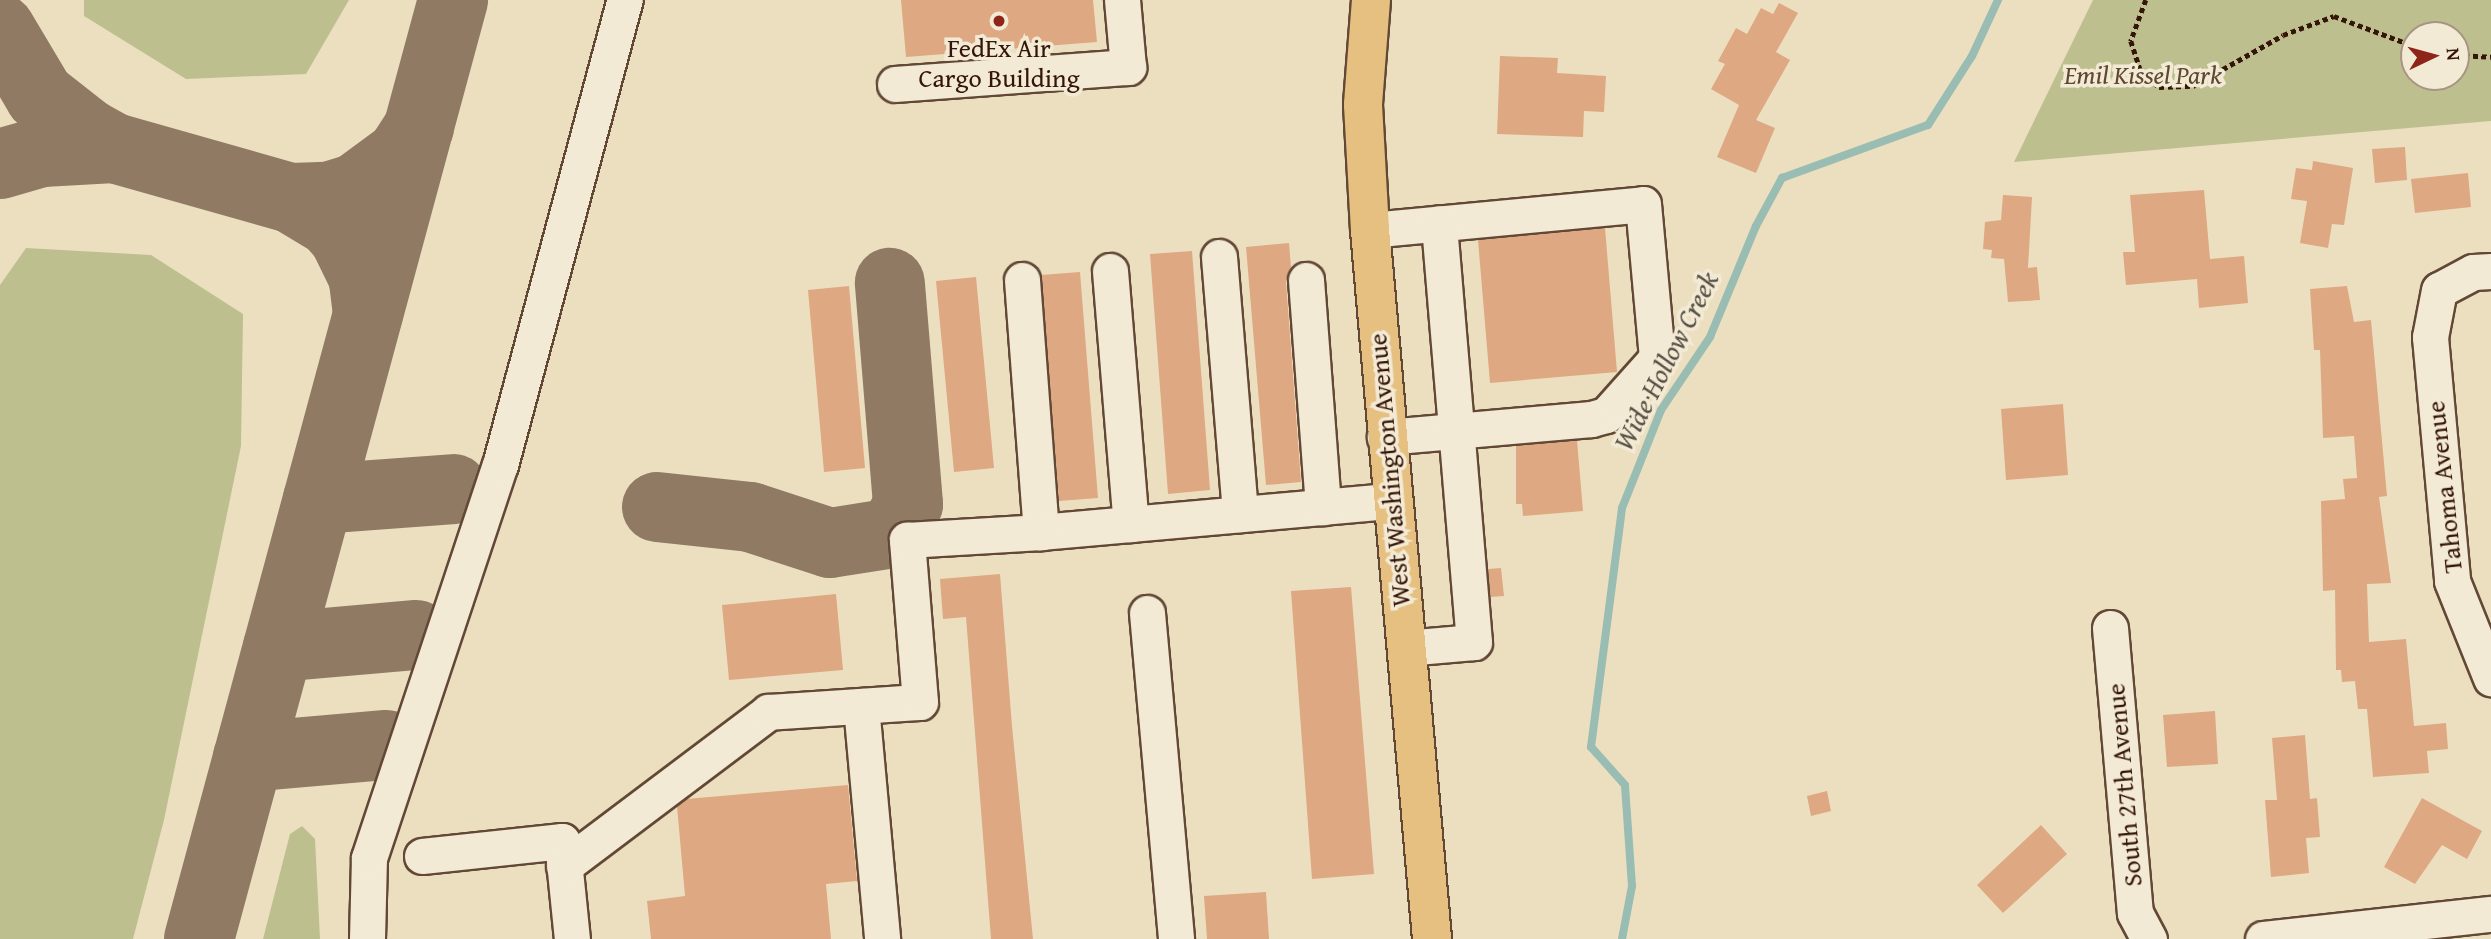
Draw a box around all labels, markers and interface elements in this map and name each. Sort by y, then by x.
marker: FedEx Air Cargo Building [991,13,1007,29]
north arrow [2400,21,2470,91]
place label: FedEx Air Cargo Building [918,32,1080,94]
text: N [2439,47,2468,62]
park label: Emil Kissel Park [2064,59,2222,91]
water label: Wide Hollow Creek [1606,266,1726,456]
street label: West Washington Avenue [1362,332,1416,608]
street label: Tahoma Avenue [2419,399,2469,575]
street label: South 27th Avenue [2100,682,2148,888]

